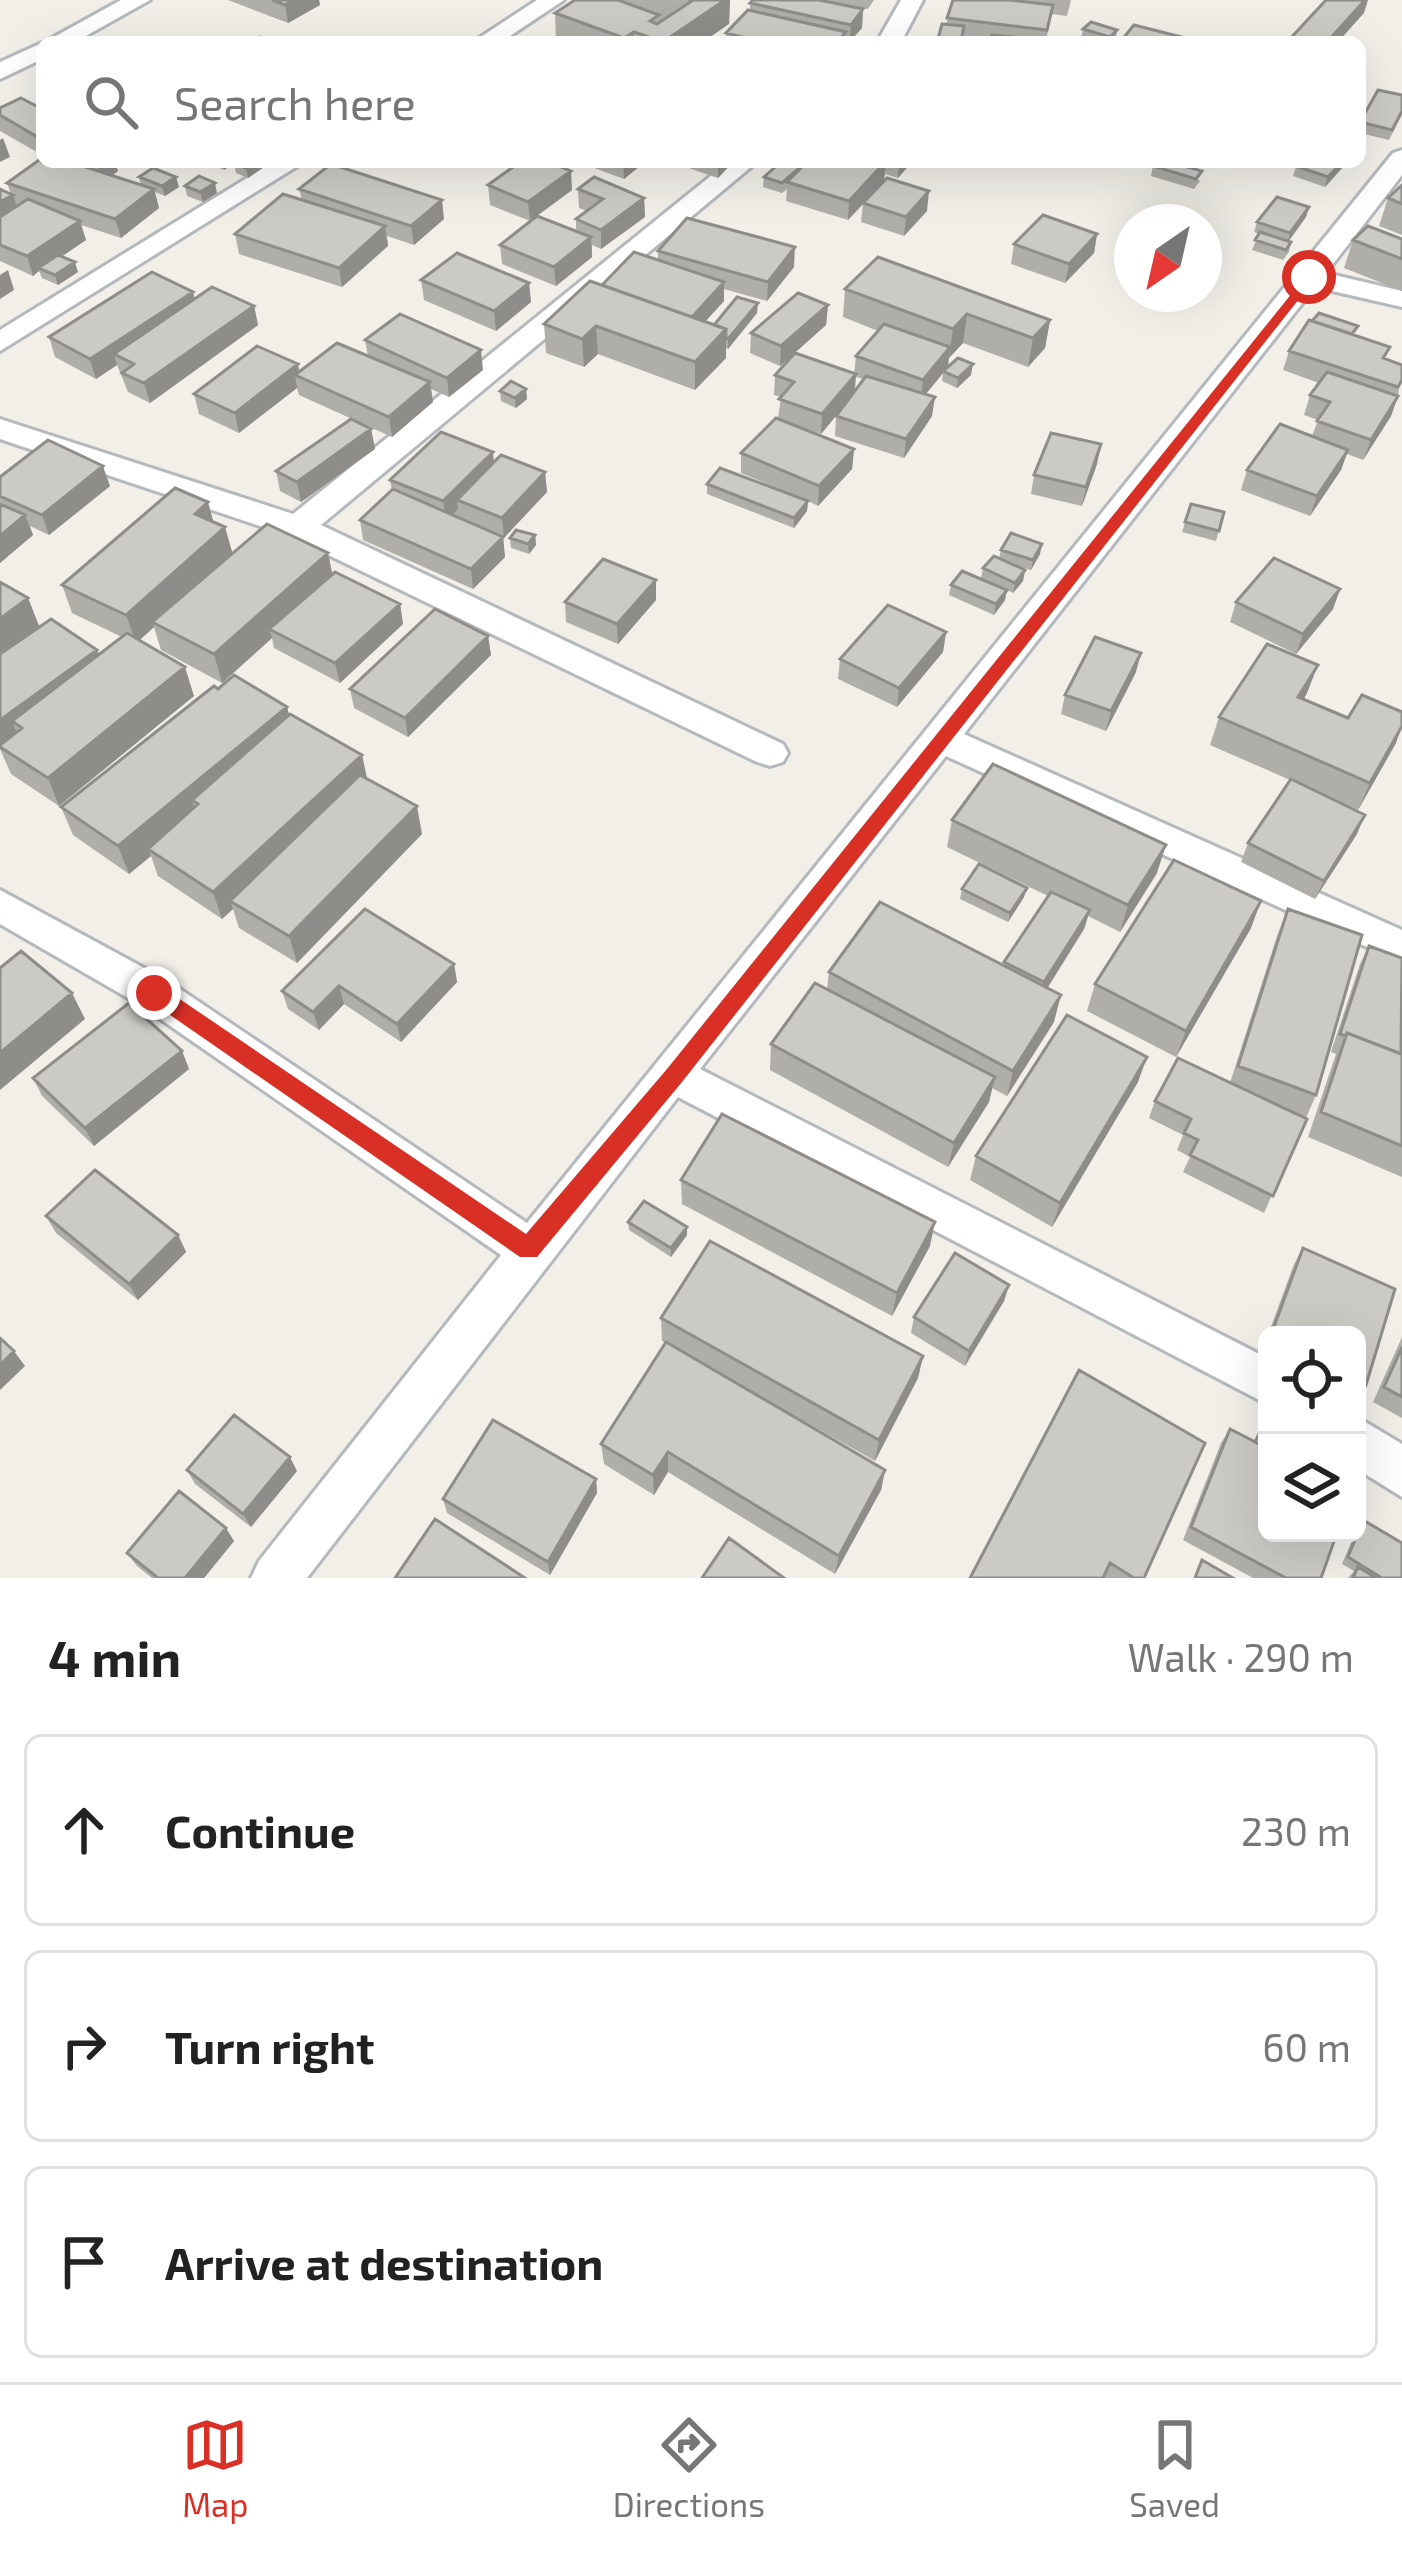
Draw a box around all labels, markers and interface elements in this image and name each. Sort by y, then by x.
search box [36,36,1366,168]
icon: search [78,69,144,135]
text: Search here [174,75,416,129]
north arrow [1114,204,1222,312]
route start [1282,250,1336,304]
route end [127,966,181,1020]
map controls [1258,1326,1366,1542]
button: locate [1258,1326,1366,1434]
button: layers [1258,1434,1366,1542]
text: 4 min [48,1626,181,1687]
text: Walk · 290 m [1128,1633,1354,1680]
icon: ahead [51,1797,117,1863]
text: Continue [165,1803,355,1857]
text: 230 m [1241,1807,1351,1854]
icon: right [51,2013,117,2079]
text: Turn right [165,2019,374,2073]
text: 60 m [1262,2023,1351,2070]
icon: arrive [51,2229,117,2295]
text: Arrive at destination [165,2235,603,2289]
tab: Map [182,2412,248,2524]
tab: Directions [613,2412,765,2524]
tab: Saved [1129,2412,1220,2524]

